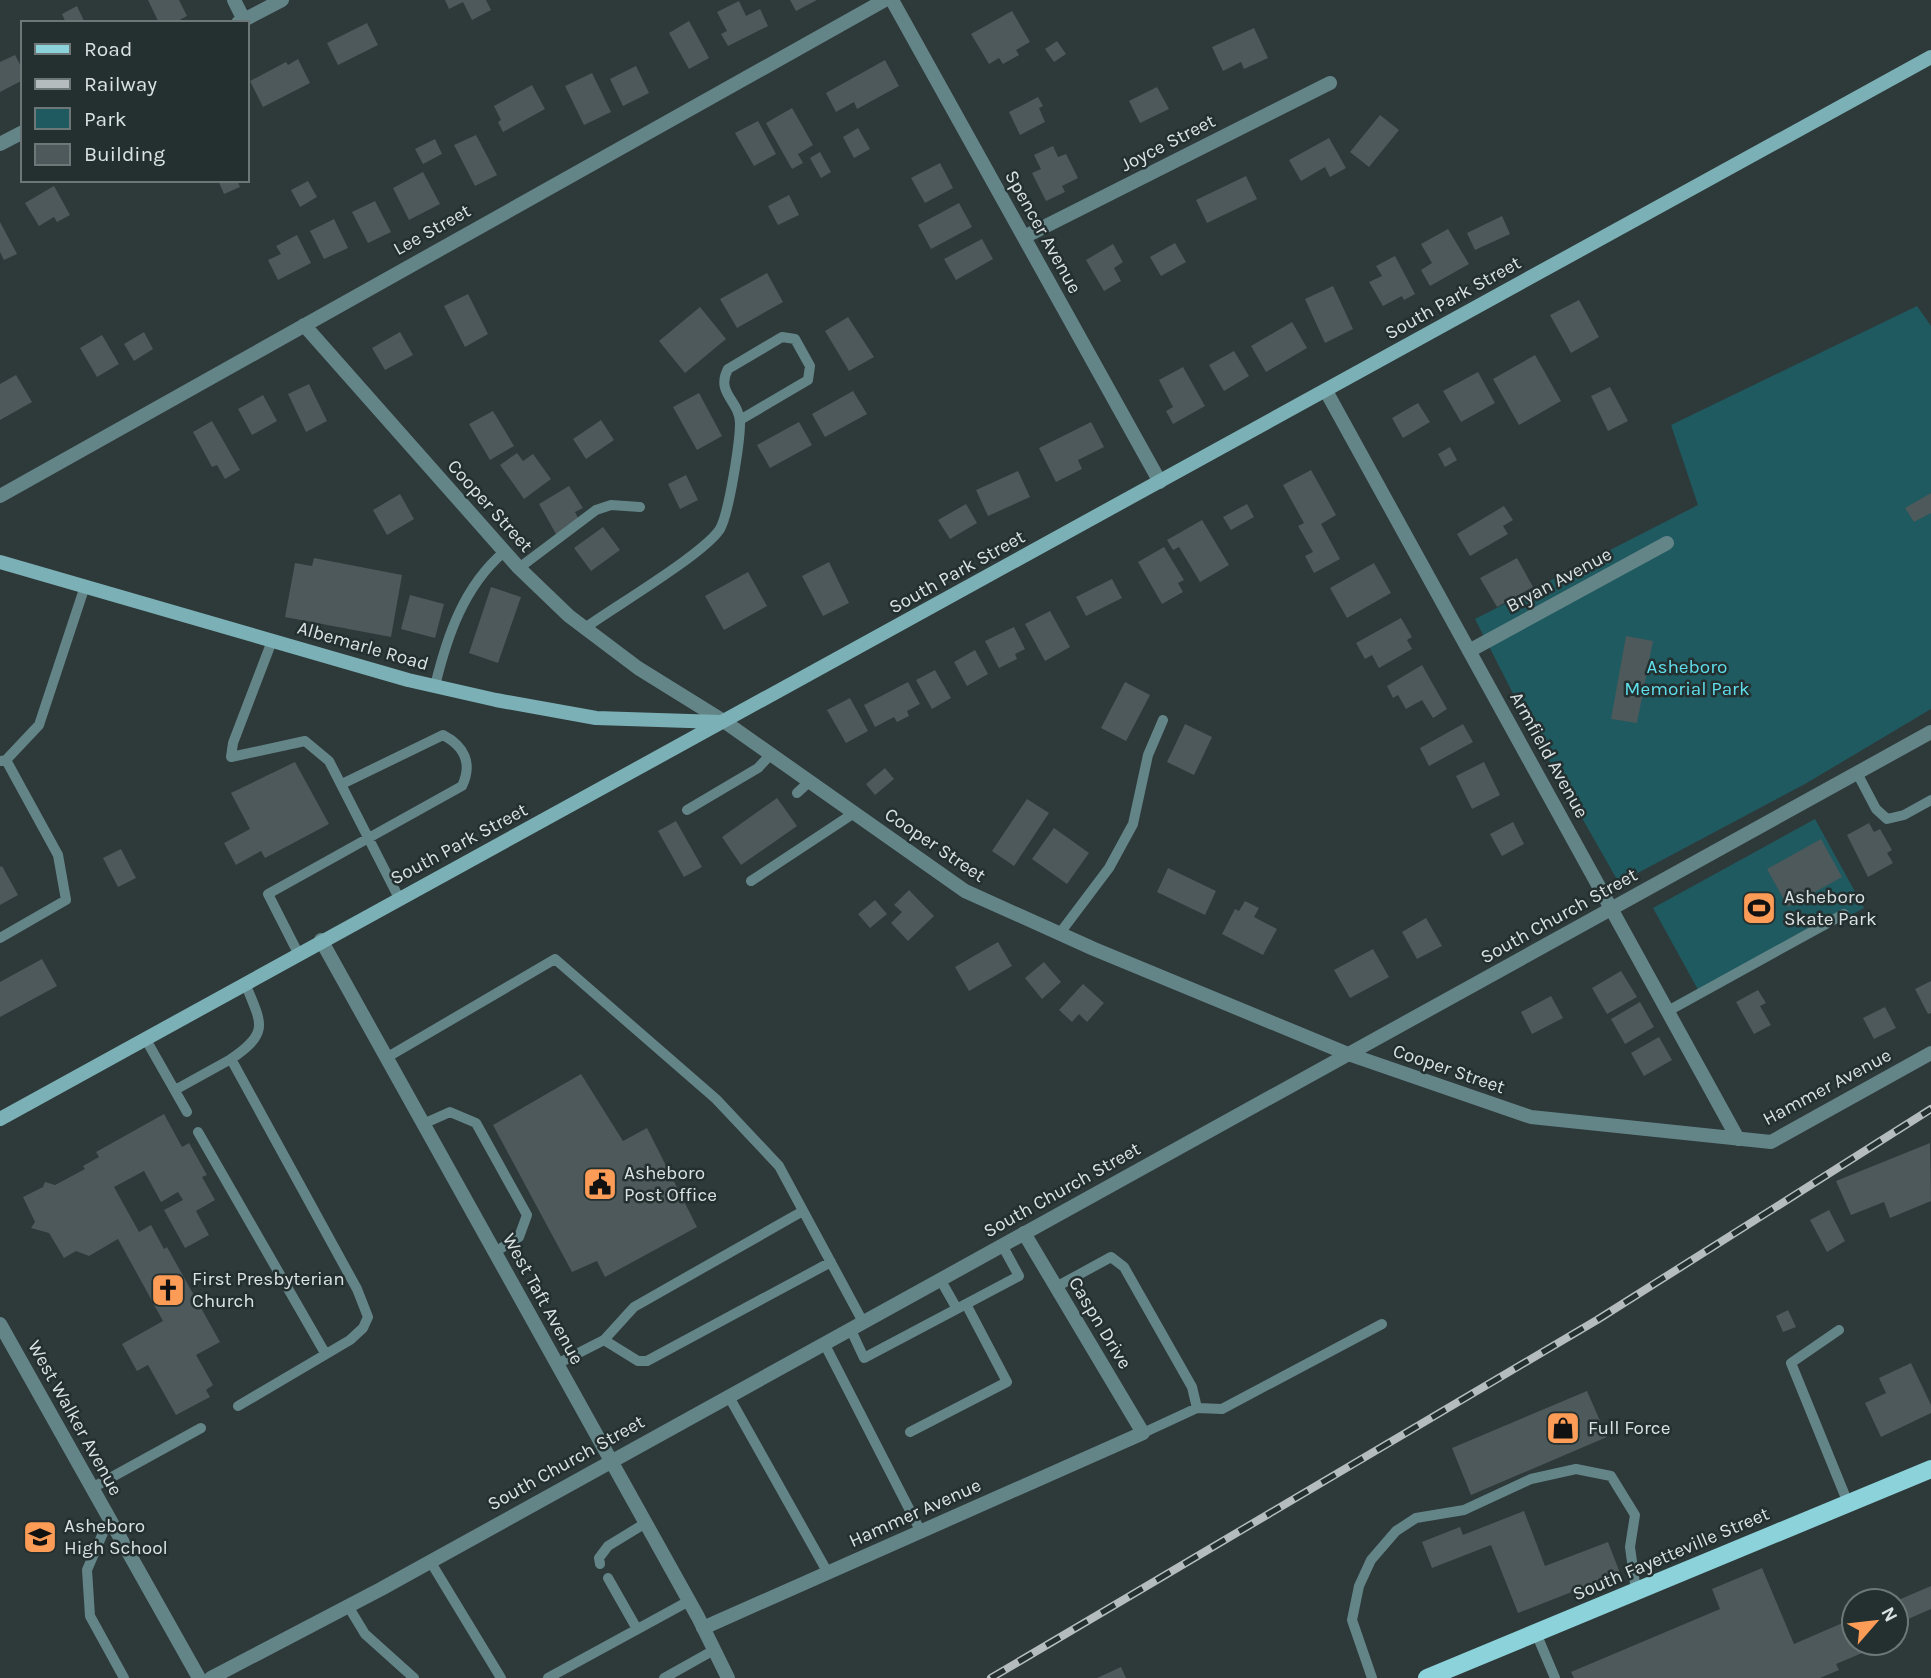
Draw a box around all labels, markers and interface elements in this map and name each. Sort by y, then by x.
legend [21,21,248,182]
text: Road [84,37,132,61]
text: Railway [84,72,157,96]
text: Park [84,107,127,131]
street label: Joyce Street [1117,110,1219,176]
text: Building [84,142,165,166]
street label: Spencer Avenue [1000,167,1086,297]
street label: Lee Street [389,200,475,260]
street label: South Park Street [1381,252,1525,344]
street label: Cooper Street [443,455,537,557]
street label: South Park Street [885,526,1029,618]
street label: Bryan Avenue [1502,543,1616,617]
street label: Albemarle Road [295,617,431,675]
park label: Asheboro Memorial Park [1624,656,1750,700]
street label: Armfield Avenue [1505,688,1593,822]
street label: South Park Street [387,799,531,889]
street label: Cooper Street [880,803,990,887]
street label: South Church Street [1477,864,1641,968]
place label: Asheboro Skate Park [1784,886,1877,930]
sports icon: Asheboro Skate Park [1740,889,1778,927]
street label: Cooper Street [1390,1040,1508,1098]
street label: Hammer Avenue [1759,1044,1895,1130]
street label: South Church Street [980,1138,1144,1242]
place label: Asheboro Post Office [624,1162,717,1206]
public building icon: Asheboro Post Office [581,1165,619,1203]
street label: West Taft Avenue [498,1229,588,1369]
place label: First Presbyterian Church [192,1268,345,1312]
church icon: First Presbyterian Church [149,1271,187,1309]
street label: Caspn Drive [1064,1273,1136,1373]
street label: West Walker Avenue [23,1336,127,1500]
shop icon: Full Force [1544,1409,1582,1447]
street label: South Church Street [484,1411,648,1515]
place label: Full Force [1588,1417,1670,1439]
street label: Hammer Avenue [845,1474,985,1552]
street label: South Fayetteville Street [1569,1503,1773,1605]
place label: Asheboro High School [64,1515,168,1559]
school or university icon: Asheboro High School [21,1518,59,1556]
north arrow [1840,1587,1910,1657]
text: N [1876,1603,1902,1626]

